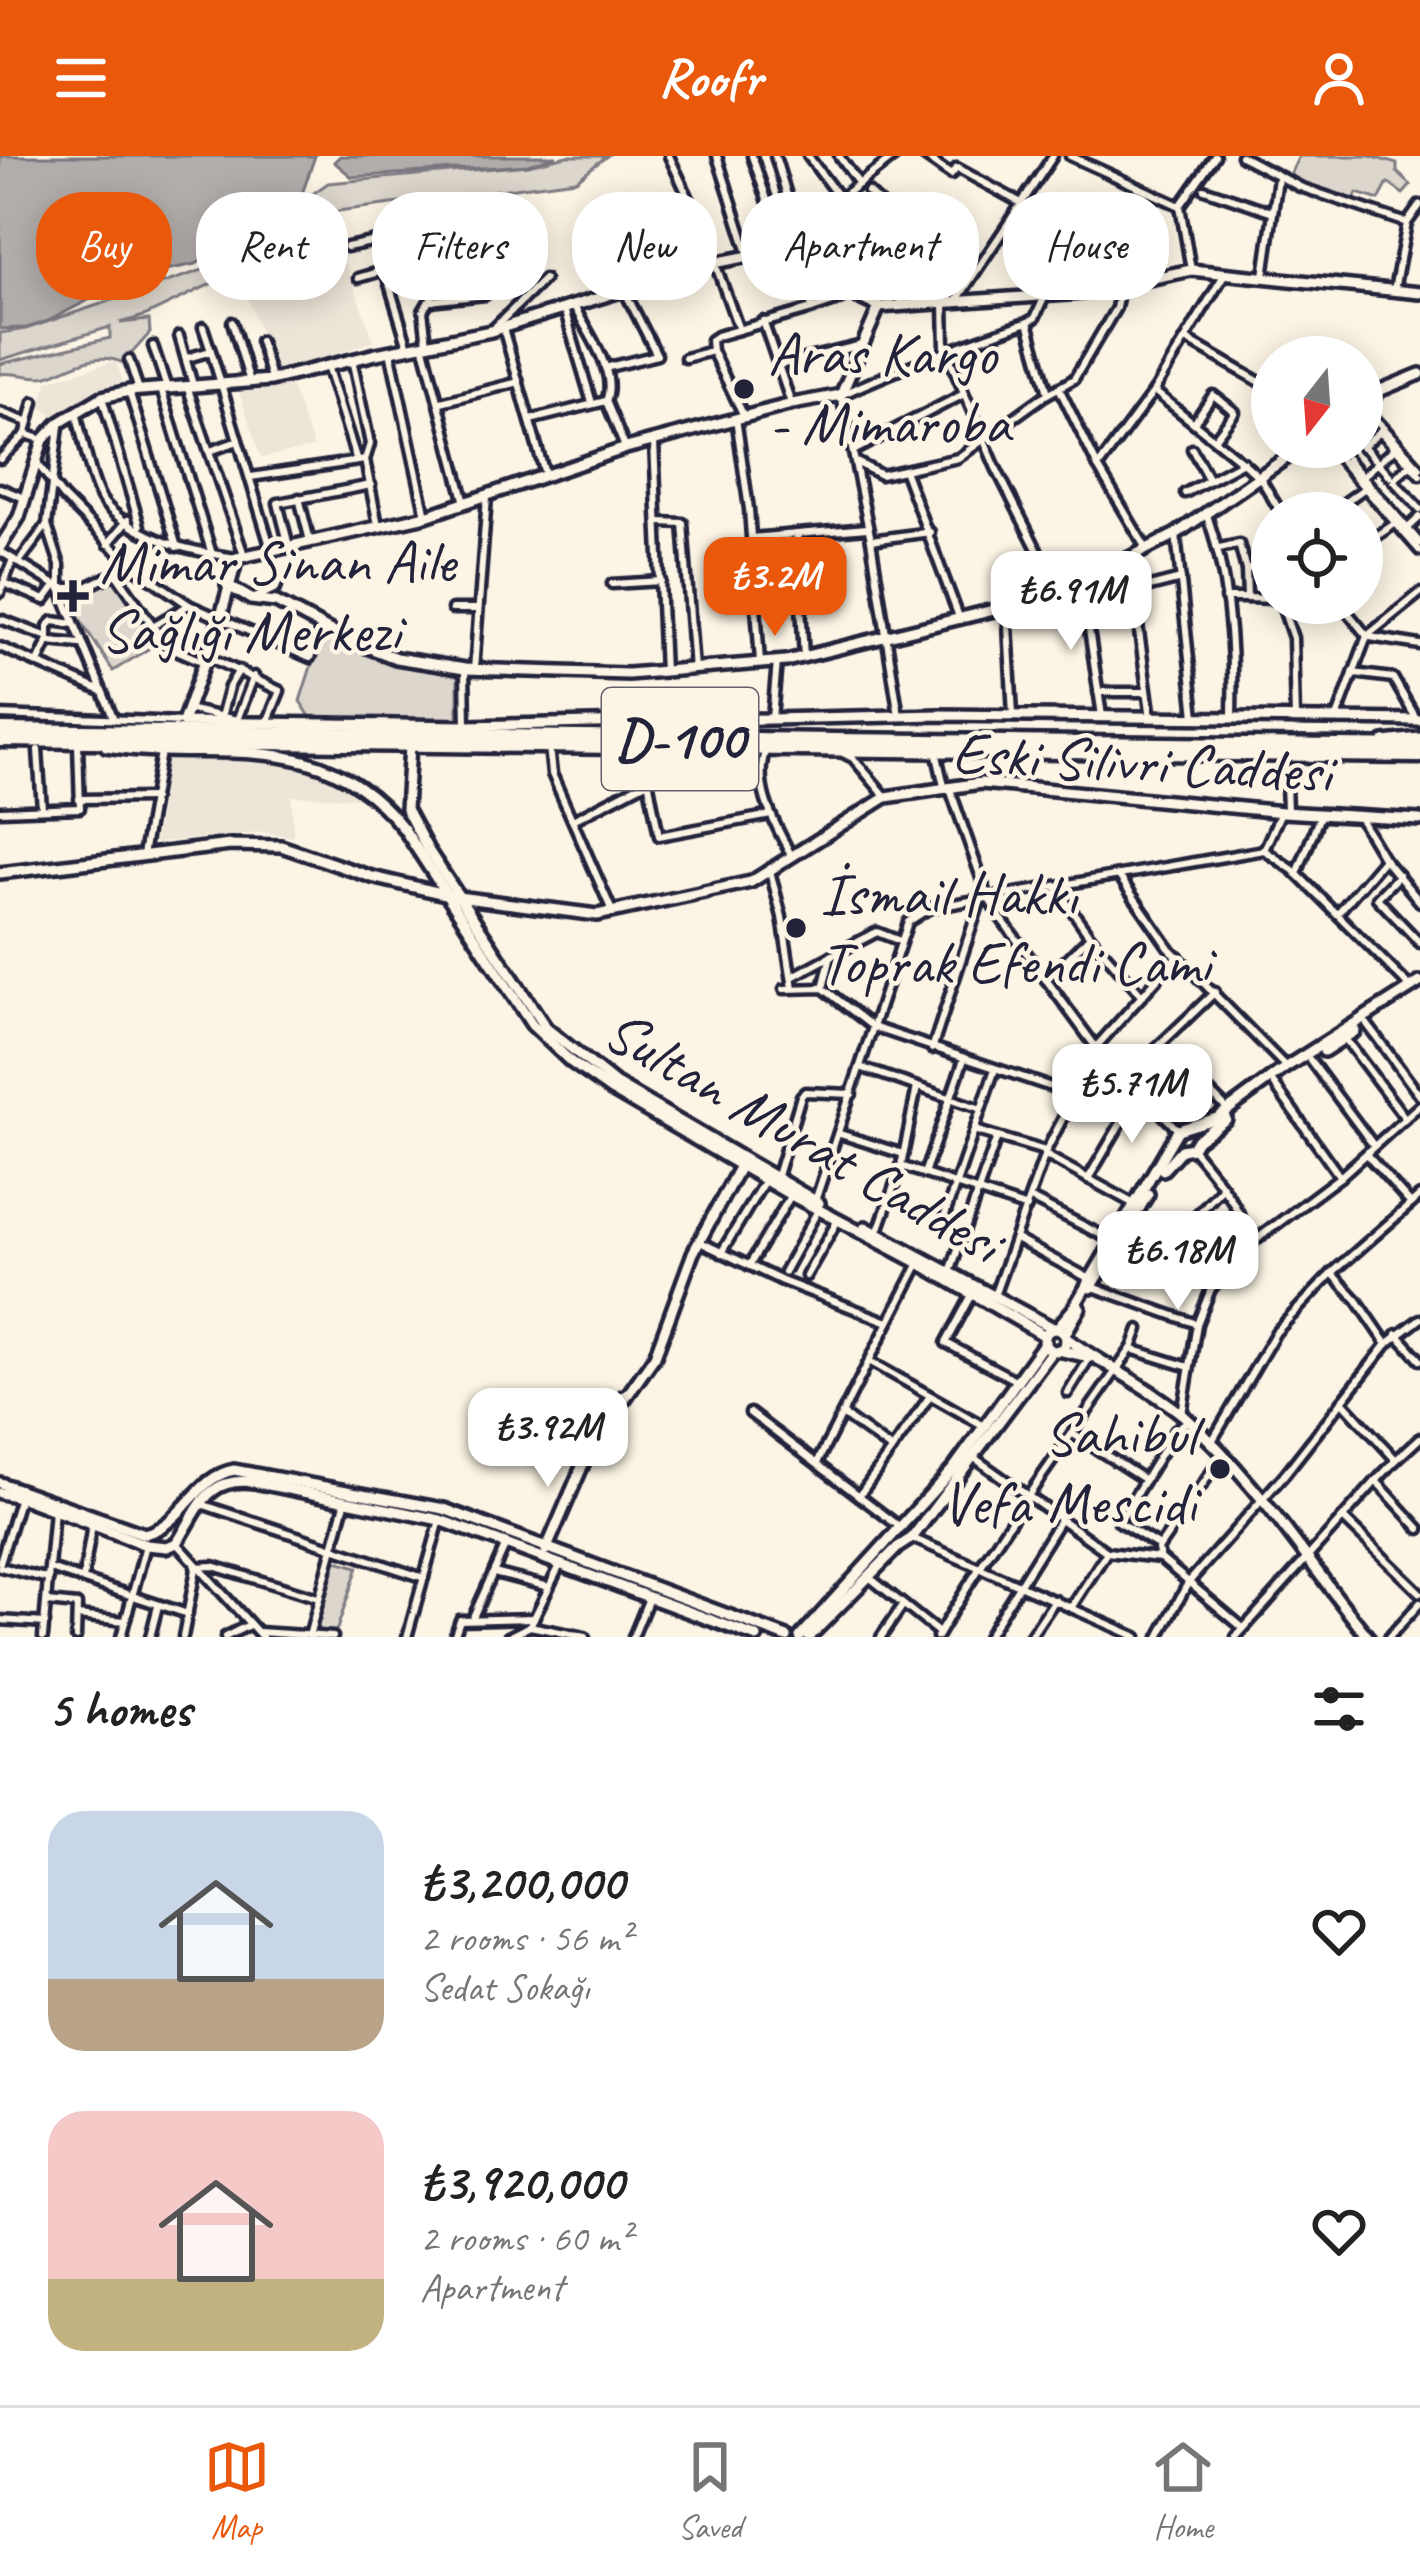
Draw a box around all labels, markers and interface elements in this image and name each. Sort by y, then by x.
text: Roofr [658,44,762,112]
icon: menu [48,45,114,111]
icon: person [1306,45,1372,111]
chip: Buy [36,192,172,300]
chip: Rent [196,192,348,300]
chip: Filters [372,192,548,300]
chip: New [572,192,717,300]
chip: Apartment [741,192,979,300]
chip: House [1003,192,1169,300]
place label: Aras Kargo - Mimaroba [768,316,1014,461]
north arrow [1251,336,1383,468]
map controls [1251,336,1383,624]
marker: Aras Kargo - Mimaroba [731,376,757,402]
button: locate [1251,492,1383,624]
place label: Mimar Sinan Aile Sağlığı Merkezi [100,524,458,669]
pin: ₺3.2M [691,537,859,639]
text: ₺3.2M [731,551,819,600]
pin: ₺6.91M [973,551,1169,653]
text: ₺6.91M [1018,565,1124,614]
marker: Mimar Sinan Aile Sağlığı Merkezi [57,580,89,612]
road number: D-100 [602,688,758,790]
street label: Eski Silivri Caddesi [951,714,1340,810]
place label: İsmail Hakkı Toprak Efendi Cami [820,856,1217,1001]
marker: İsmail Hakkı Toprak Efendi Cami [783,915,809,941]
street label: Sultan Murat Caddesi [591,992,1021,1284]
pin: ₺5.71M [1034,1044,1230,1146]
text: ₺5.71M [1079,1058,1185,1107]
pin: ₺6.18M [1080,1211,1276,1313]
text: ₺6.18M [1124,1225,1232,1274]
pin: ₺3.92M [450,1388,646,1490]
place label: Sahibul Vefa Mescidi [941,1396,1206,1541]
text: ₺3.92M [495,1402,601,1451]
marker: Sahibul Vefa Mescidi [1207,1456,1233,1482]
icon: filters [1306,1676,1372,1742]
text: 5 homes [48,1677,191,1741]
text: ₺3,200,000 [420,1850,624,1914]
icon: home [144,1859,288,2003]
icon: heart [1306,1898,1372,1964]
text: 2 rooms · 56 m² [420,1914,631,1963]
text: Sedat Sokağı [420,1963,589,2012]
text: ₺3,920,000 [420,2150,623,2214]
icon: home [144,2159,288,2303]
icon: heart [1306,2198,1372,2264]
text: 2 rooms · 60 m² [420,2214,631,2263]
text: Apartment [420,2263,563,2312]
tab: Map [204,2434,270,2548]
tab: Saved [677,2434,743,2548]
tab: Home [1150,2434,1216,2548]

